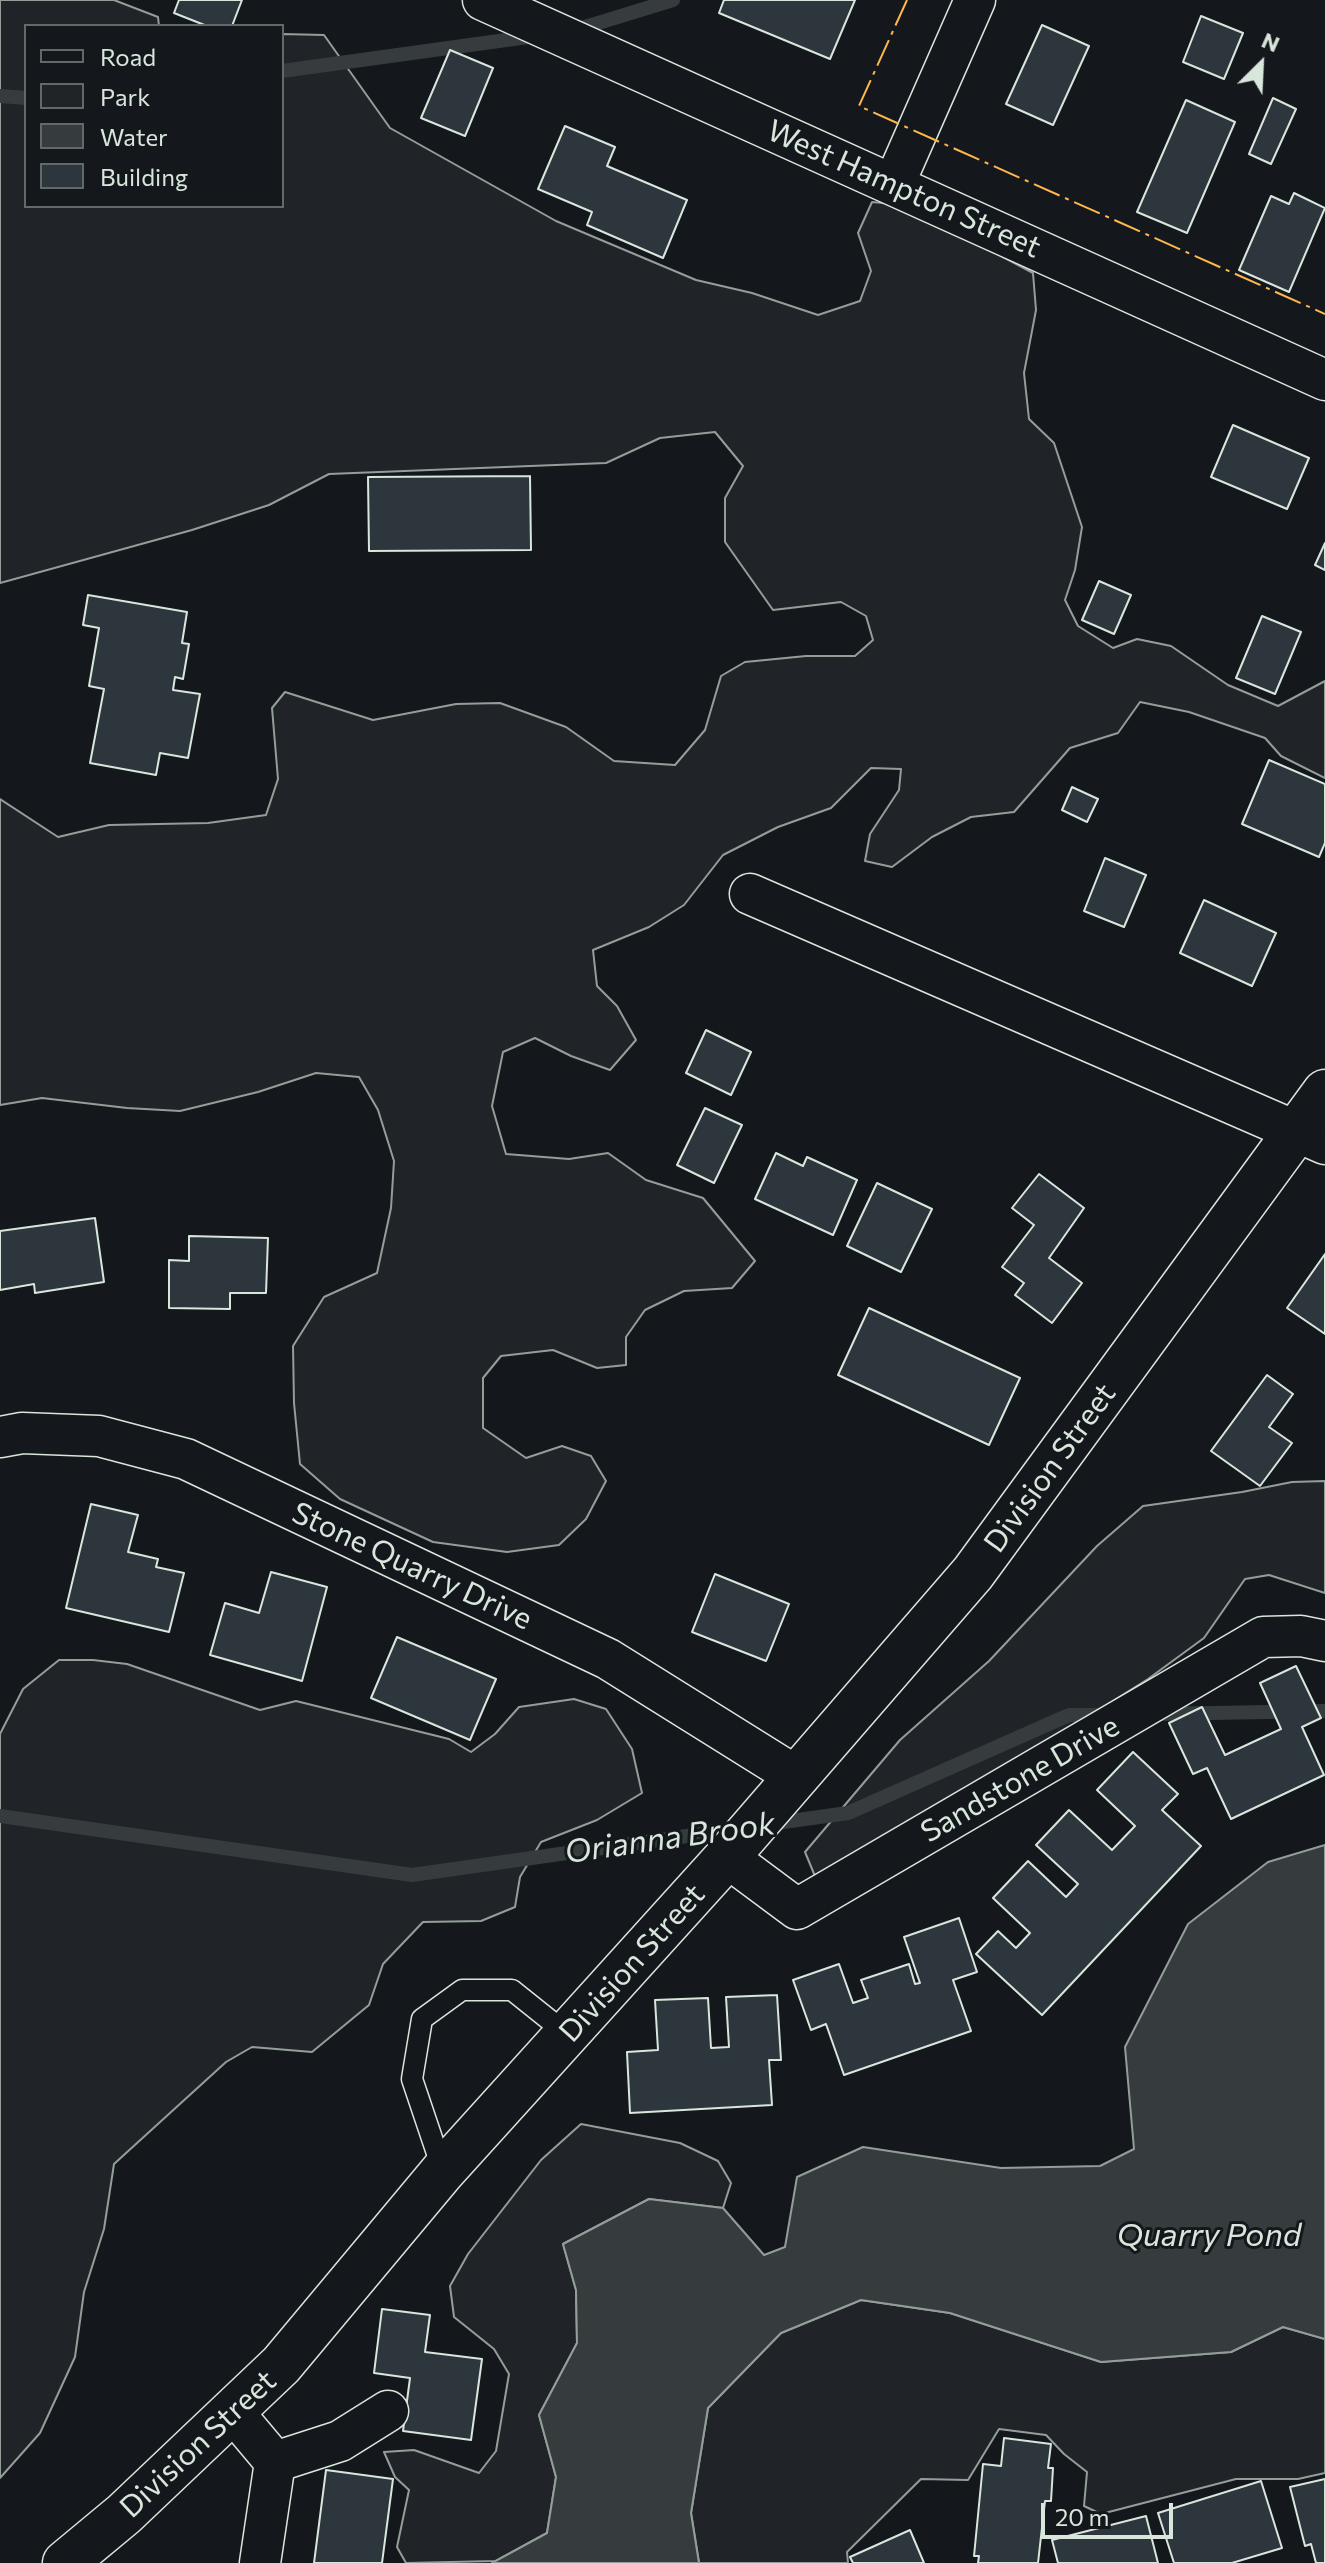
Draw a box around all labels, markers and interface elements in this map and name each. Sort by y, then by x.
legend [24,24,284,208]
north arrow [1221,24,1301,104]
text: N [1258,26,1284,57]
text: Road [100,42,156,71]
text: Park [100,82,150,111]
street label: West Hampton Street [762,112,1046,266]
text: Water [100,122,168,151]
text: Building [100,162,188,191]
street label: Division Street [977,1377,1123,1559]
street label: Stone Quarry Drive [286,1495,538,1637]
street label: Sandstone Drive [915,1708,1125,1850]
water label: Orianna Brook [562,1804,778,1872]
street label: Division Street [552,1877,712,2049]
water label: Quarry Pond [1117,2216,1301,2254]
street label: Division Street [113,2363,283,2525]
scale bar [1045,2487,1177,2537]
text: 20 m [1055,2502,1109,2531]

